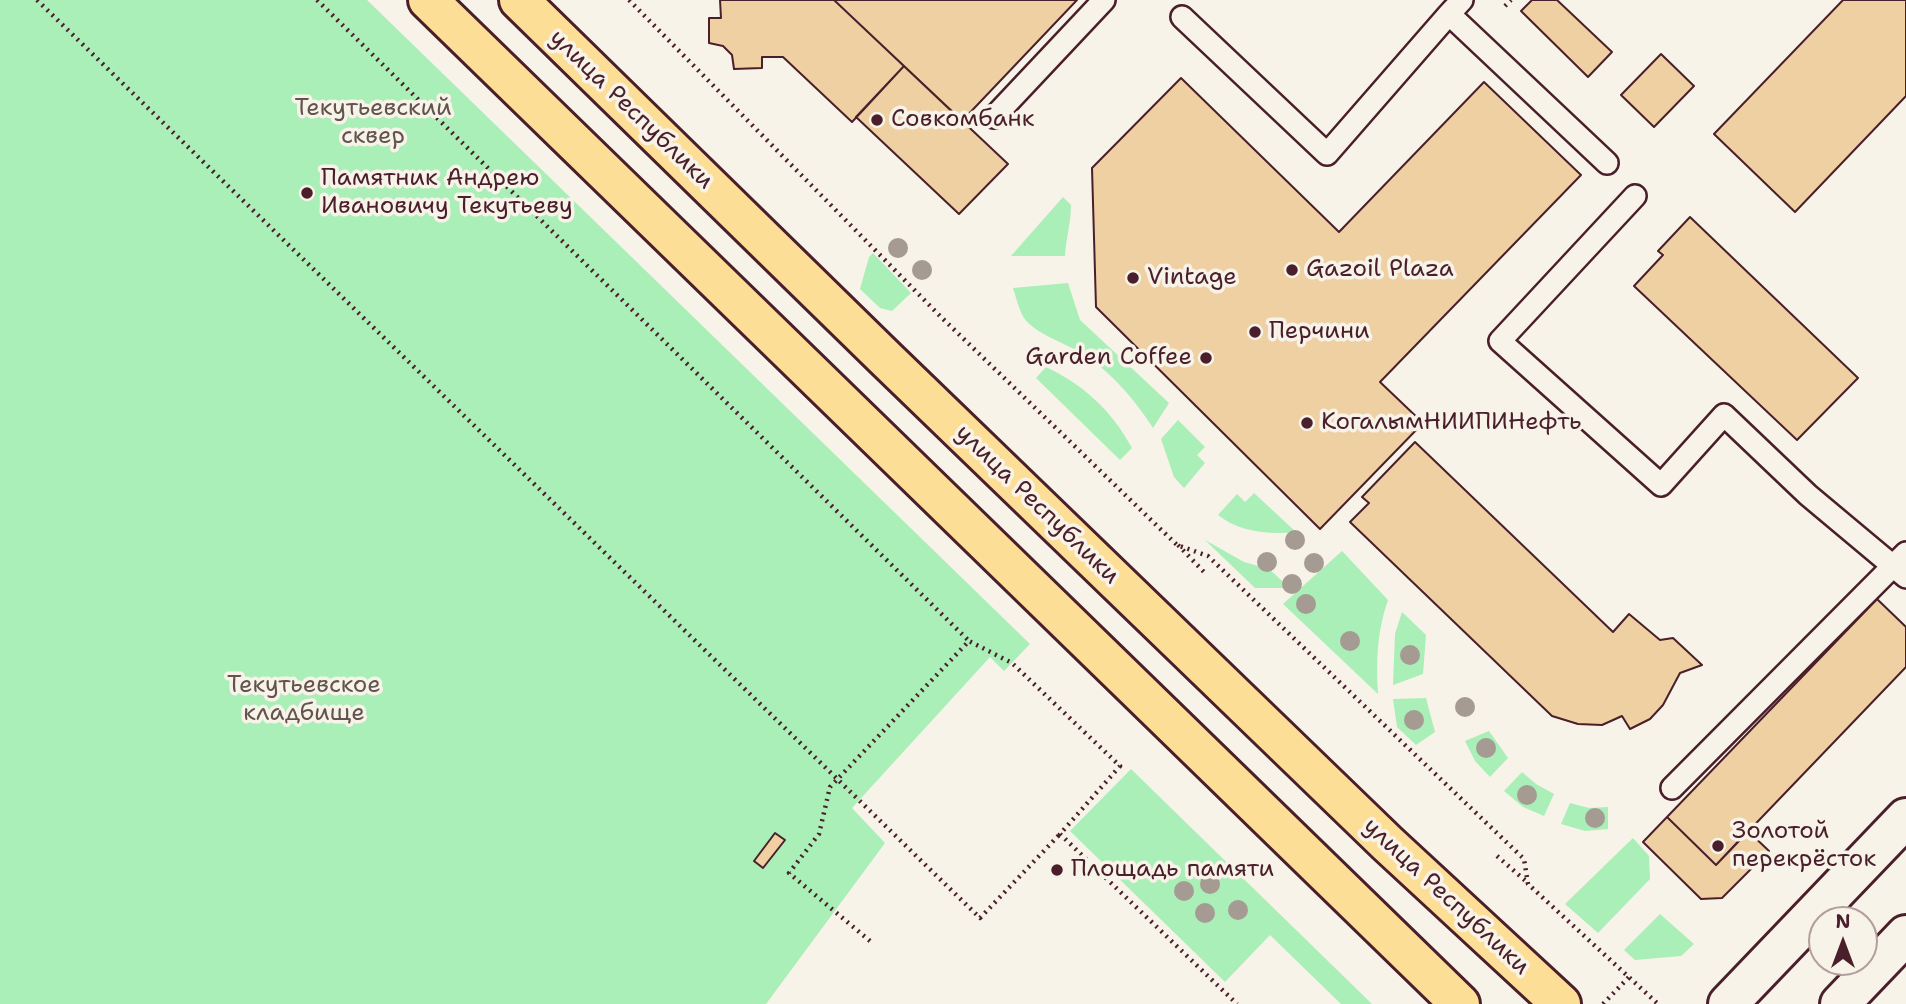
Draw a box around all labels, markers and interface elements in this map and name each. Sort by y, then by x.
street label: улица Республики [543,24,719,196]
park label: Текутьевский сквер [294,95,452,151]
place label: Совкомбанк [891,106,1034,134]
marker: Совкомбанк [869,112,885,128]
place label: Памятник Андрею Ивановичу Текутьеву [321,165,573,221]
marker: Памятник Андрею Ивановичу Текутьеву [299,185,315,201]
place label: Gazoil Plaza [1306,256,1454,284]
marker: Gazoil Plaza [1284,262,1300,278]
place label: Vintage [1147,264,1237,292]
marker: Vintage [1125,270,1141,286]
place label: Перчини [1269,318,1370,346]
marker: Перчини [1247,324,1263,340]
place label: Garden Coffee [1025,344,1192,372]
marker: Garden Coffee [1198,350,1214,366]
place label: КогалымНИИПИНефть [1321,409,1582,437]
marker: КогалымНИИПИНефть [1299,415,1315,431]
street label: улица Республики [949,419,1125,591]
park label: Текутьевское кладбище [227,672,381,728]
street label: улица Республики [1357,812,1535,982]
place label: Золотой перекрёсток [1732,818,1876,874]
marker: Золотой перекрёсток [1710,838,1726,854]
place label: Площадь памяти [1071,856,1274,884]
marker: Площадь памяти [1049,862,1065,878]
north arrow [1808,906,1878,976]
text: N [1835,909,1851,934]

